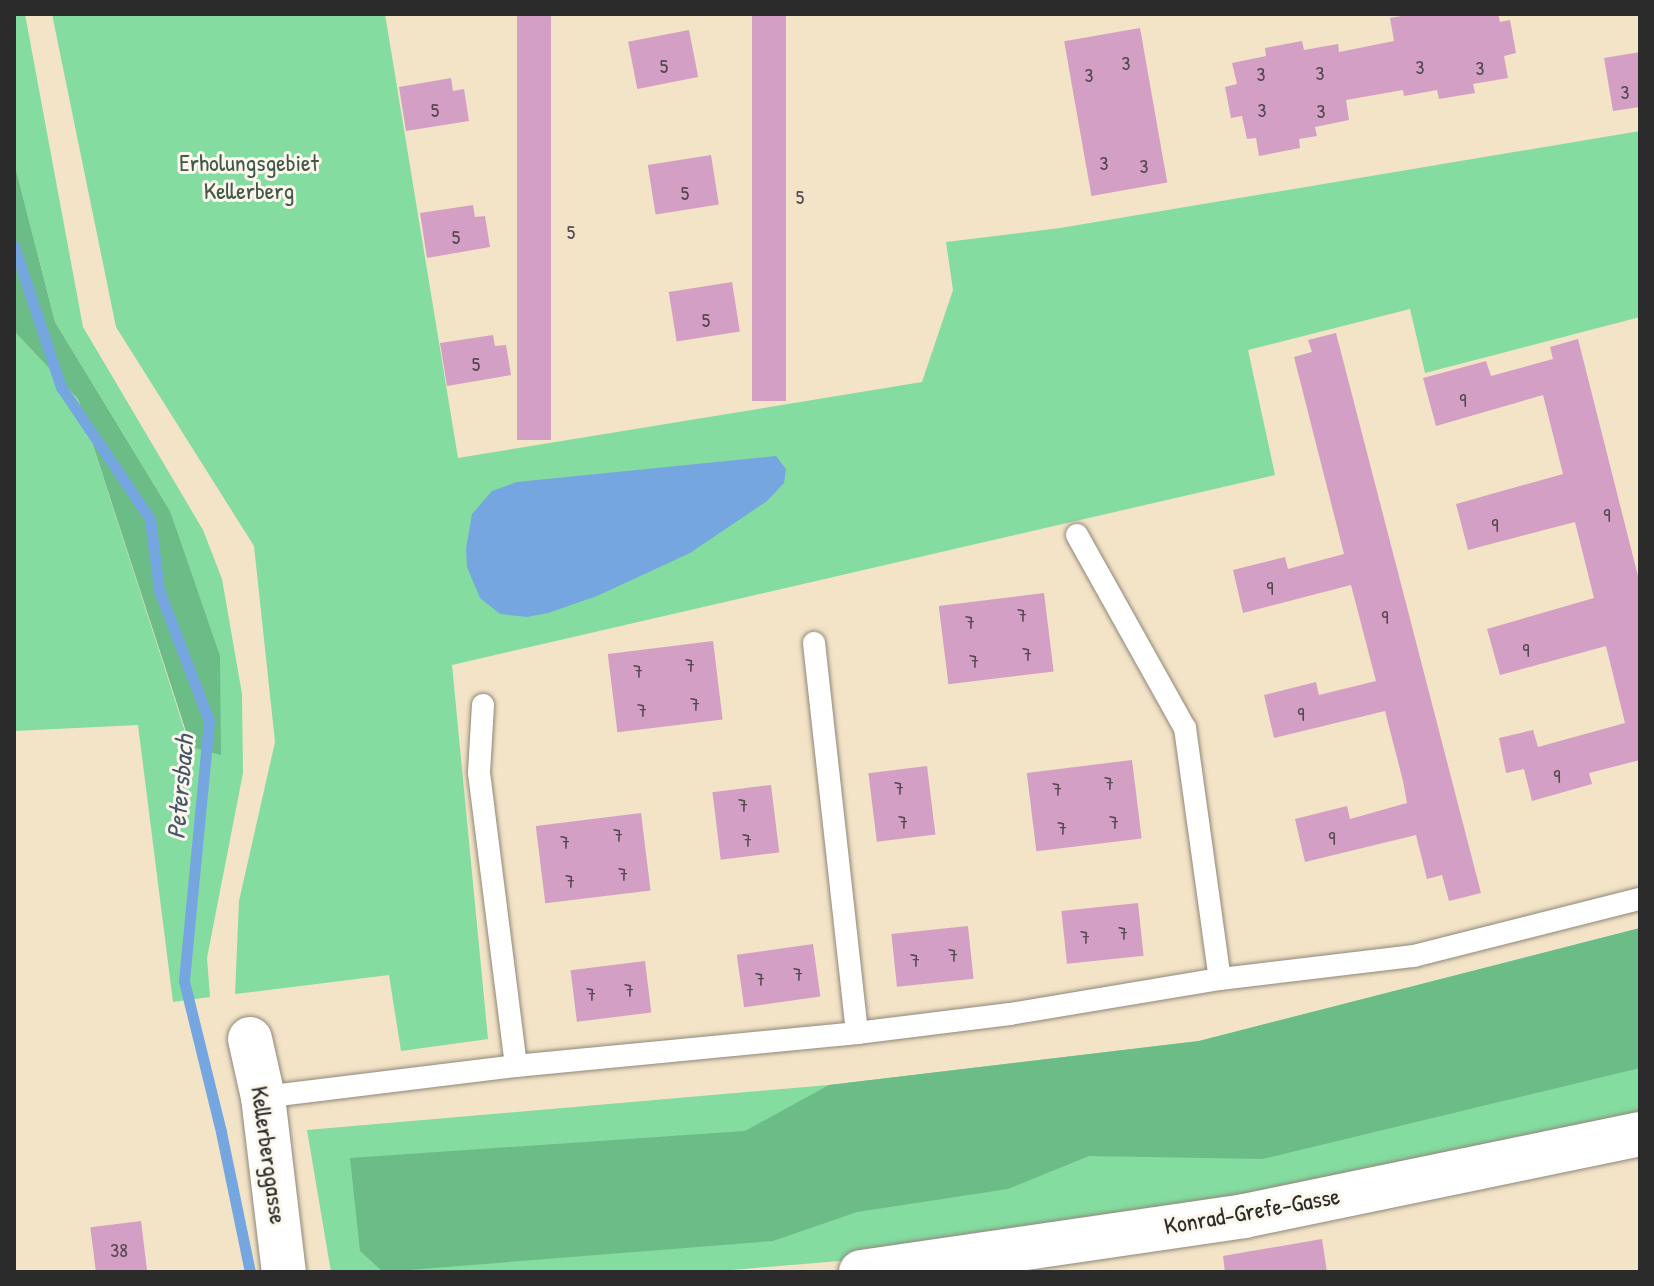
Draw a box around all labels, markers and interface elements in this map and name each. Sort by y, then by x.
house number: 3 [1122,50,1130,74]
house number: 5 [660,53,668,77]
house number: 3 [1416,54,1424,78]
house number: 3 [1476,55,1484,79]
house number: 3 [1316,60,1324,84]
house number: 3 [1257,61,1265,85]
house number: 3 [1085,62,1093,86]
house number: 3 [1621,79,1629,103]
house number: 5 [431,97,439,121]
house number: 3 [1258,97,1266,121]
house number: 3 [1317,98,1325,122]
park label: Erholungsgebiet Kellerberg [179,149,319,205]
house number: 3 [1100,150,1108,174]
house number: 3 [1140,153,1148,177]
house number: 5 [681,180,689,204]
house number: 5 [796,184,804,208]
house number: 5 [567,219,575,243]
house number: 5 [452,224,460,248]
house number: 5 [702,307,710,331]
house number: 5 [472,351,480,375]
house number: 9 [1459,387,1467,411]
house number: 9 [1603,502,1611,526]
house number: 9 [1491,512,1499,536]
house number: 9 [1266,575,1274,599]
house number: 7 [1017,602,1027,626]
house number: 9 [1381,604,1389,628]
house number: 7 [965,609,975,633]
house number: 9 [1522,637,1530,661]
house number: 7 [1022,641,1032,665]
house number: 7 [969,648,979,672]
house number: 7 [685,652,695,676]
house number: 7 [633,658,643,682]
house number: 7 [690,691,700,715]
house number: 7 [637,697,647,721]
house number: 9 [1297,701,1305,725]
water label: Petersbach [160,734,200,840]
house number: 9 [1553,763,1561,787]
house number: 7 [1104,770,1114,794]
house number: 7 [894,775,904,799]
house number: 7 [1052,776,1062,800]
house number: 7 [738,792,748,816]
house number: 7 [898,809,908,833]
house number: 7 [1109,809,1119,833]
house number: 7 [1057,815,1067,839]
house number: 7 [613,822,623,846]
house number: 9 [1328,825,1336,849]
house number: 7 [742,827,752,851]
house number: 7 [560,829,570,853]
house number: 7 [618,861,628,885]
house number: 7 [565,868,575,892]
house number: 7 [1118,920,1128,944]
house number: 7 [1080,924,1090,948]
house number: 7 [948,942,958,966]
house number: 7 [910,947,920,971]
house number: 7 [793,961,803,985]
house number: 7 [755,966,765,990]
house number: 7 [624,977,634,1001]
house number: 7 [586,981,596,1005]
street label: Kellerberggasse [245,1084,293,1226]
street label: Konrad-Grefe-Gasse [1162,1181,1342,1241]
house number: 38 [110,1237,128,1261]

